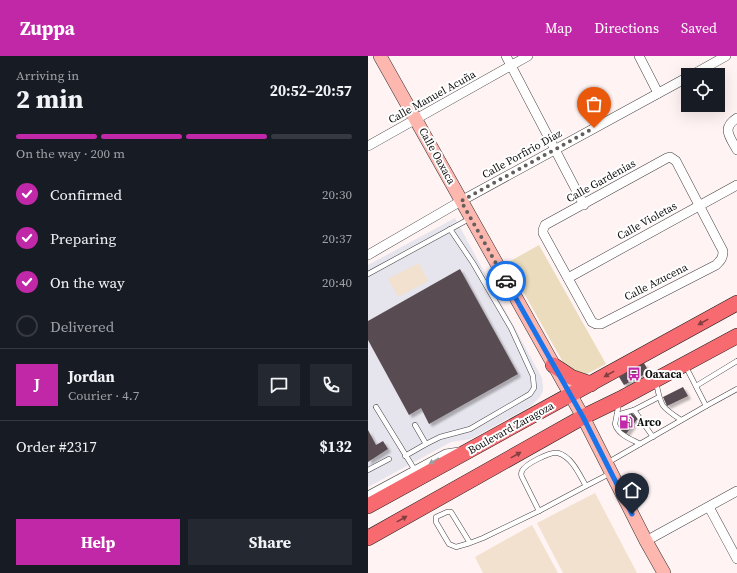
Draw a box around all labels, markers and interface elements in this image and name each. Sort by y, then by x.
text: Zuppa [20,15,75,41]
text: Map [545,18,572,38]
text: Directions [594,18,659,38]
text: Saved [681,18,717,38]
text: Arriving in [16,67,79,84]
street label: Calle Manuel Acuña [386,67,479,127]
map controls [681,68,725,112]
button: locate [681,68,725,112]
text: 20:52–20:57 [270,80,352,101]
text: 2 min [16,81,83,117]
pin [577,87,611,128]
icon: bag [583,93,605,115]
street label: Calle Oaxaca [415,125,459,187]
street label: Calle Porfirio Díaz [479,126,565,182]
text: On the way · 200 m [16,145,125,162]
street label: Calle Gardenias [564,156,639,206]
icon: check [16,183,38,205]
text: Confirmed [50,184,122,205]
text: 20:30 [322,186,352,203]
street label: Calle Violetas [614,198,680,244]
icon: check [16,227,38,249]
text: Preparing [50,228,116,249]
text: 20:37 [322,230,352,247]
street label: Calle Azucena [622,259,691,304]
courier [486,261,526,301]
icon: car [495,270,517,292]
icon: check [16,271,38,293]
text: On the way [50,272,125,293]
text: 20:40 [322,274,352,291]
text: Delivered [50,316,114,337]
one-way arrow [697,318,709,325]
button: chat [258,364,300,406]
button: phone [310,364,352,406]
text: Jordan [68,366,115,387]
bus stop icon: Oaxaca [626,366,642,382]
place label: Oaxaca [645,367,682,382]
one-way arrow [604,370,615,377]
text: J [34,374,40,395]
text: Courier · 4.7 [68,387,139,404]
street label: Boulevard Zaragoza [465,398,557,458]
fuel station icon: Arco [618,414,634,430]
place label: Arco [637,415,661,430]
text: Order #2317 [16,436,97,457]
text: $132 [319,436,352,457]
one-way arrow [510,452,521,459]
one-way arrow [428,457,440,464]
pin [615,473,649,514]
icon: home [621,479,643,501]
one-way arrow [396,515,408,522]
button: Help [16,519,180,565]
button: Share [188,519,352,565]

